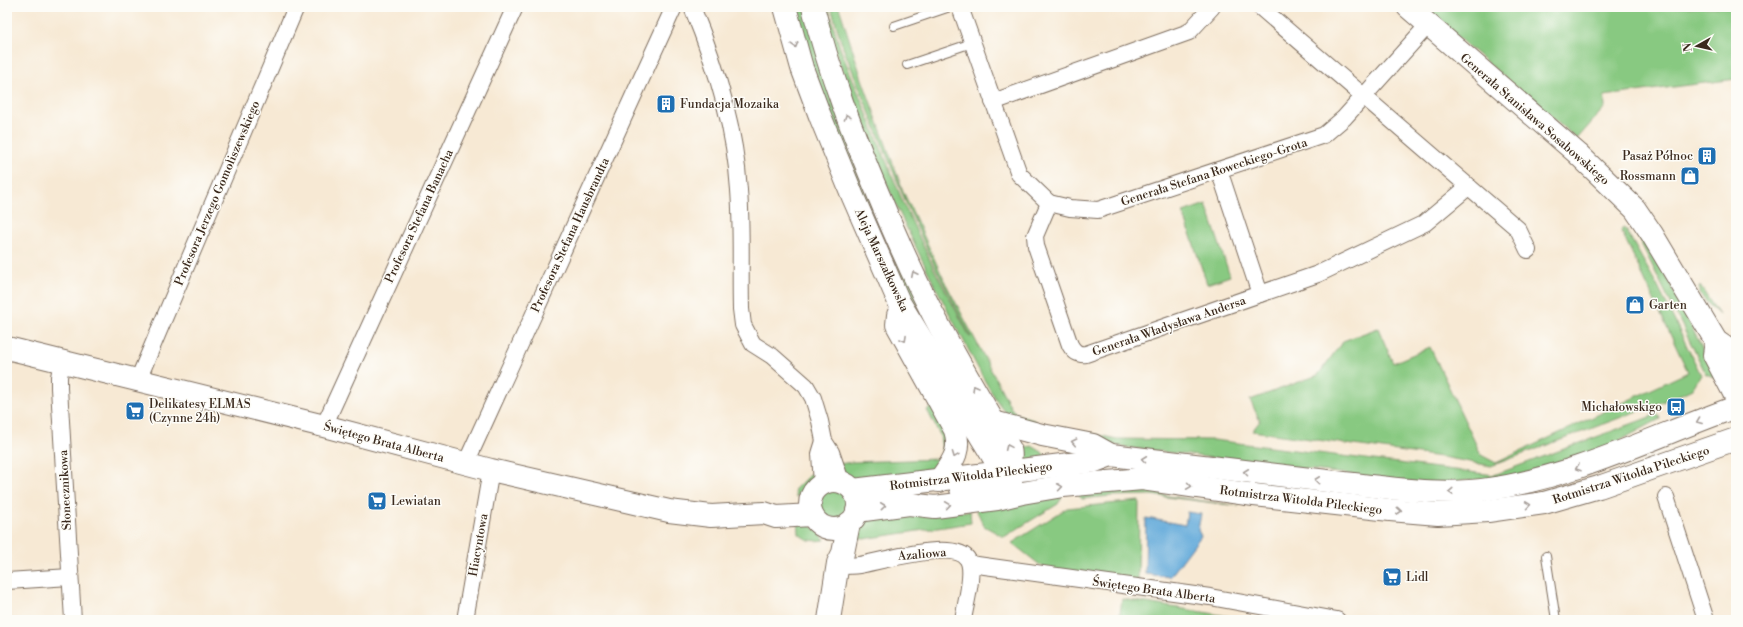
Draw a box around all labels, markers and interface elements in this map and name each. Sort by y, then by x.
north arrow [1677,26,1717,66]
one-way arrow [790,41,799,48]
text: N [1681,42,1696,53]
street label: Generała Stanisława Sosabowskiego [1457,50,1613,188]
building icon: Fundacja Mozaika [655,93,677,115]
place label: Fundacja Mozaika [680,97,780,112]
street label: Profesora Jerzego Gomoliszewskiego [172,98,263,288]
one-way arrow [843,113,851,120]
street label: Generała Stefana Roweckiego-Grota [1119,135,1310,210]
building icon: Pasaż Północ [1696,145,1718,167]
street label: Profesora Stefana Banacha [382,146,457,285]
place label: Pasaż Północ [1622,149,1693,164]
street label: Profesora Stefana Hausbrandta [528,155,613,315]
shop icon: Rossmann [1679,165,1701,187]
place label: Rossmann [1620,169,1676,184]
street label: Aleja Marszałkowska [851,205,912,315]
one-way arrow [911,270,919,278]
street label: Generała Władysława Andersa [1091,293,1249,360]
shop icon: Garten [1624,294,1646,316]
place label: Garten [1649,298,1687,313]
one-way arrow [900,335,907,342]
one-way arrow [972,385,979,392]
bus stop icon: Michałowskigo [1665,396,1687,418]
place label: Delikatesy ELMAS (Czynne 24h) [149,397,251,426]
supermarket icon: Delikatesy ELMAS (Czynne 24h) [124,400,146,422]
place label: Michałowskigo [1581,400,1662,415]
one-way arrow [1696,416,1703,424]
street label: Świętego Brata Alberta [322,417,447,466]
one-way arrow [1071,438,1078,446]
street label: Rotmistrza Witolda Pileckiego [1551,443,1712,508]
one-way arrow [1005,444,1013,451]
street label: Słonecznikowa [56,449,75,531]
one-way arrow [951,451,959,458]
one-way arrow [1141,455,1147,464]
street label: Rotmistrza Witolda Pileckiego [889,459,1054,494]
one-way arrow [1575,463,1582,471]
one-way arrow [1243,468,1249,477]
one-way arrow [1314,476,1320,485]
one-way arrow [1186,481,1192,490]
one-way arrow [1057,483,1063,492]
street label: Rotmistrza Witolda Pileckiego [1219,483,1383,518]
one-way arrow [1448,487,1454,496]
supermarket icon: Lewiatan [366,490,388,512]
place label: Lewiatan [391,494,441,509]
one-way arrow [944,501,951,510]
one-way arrow [1525,501,1531,510]
one-way arrow [880,502,886,511]
one-way arrow [1396,506,1402,515]
street label: Hiacyntowa [466,511,492,578]
street label: Azaliowa [896,545,948,564]
supermarket icon: Lidl [1381,566,1403,588]
place label: Lidl [1406,570,1429,585]
street label: Świętego Brata Alberta [1091,572,1218,607]

